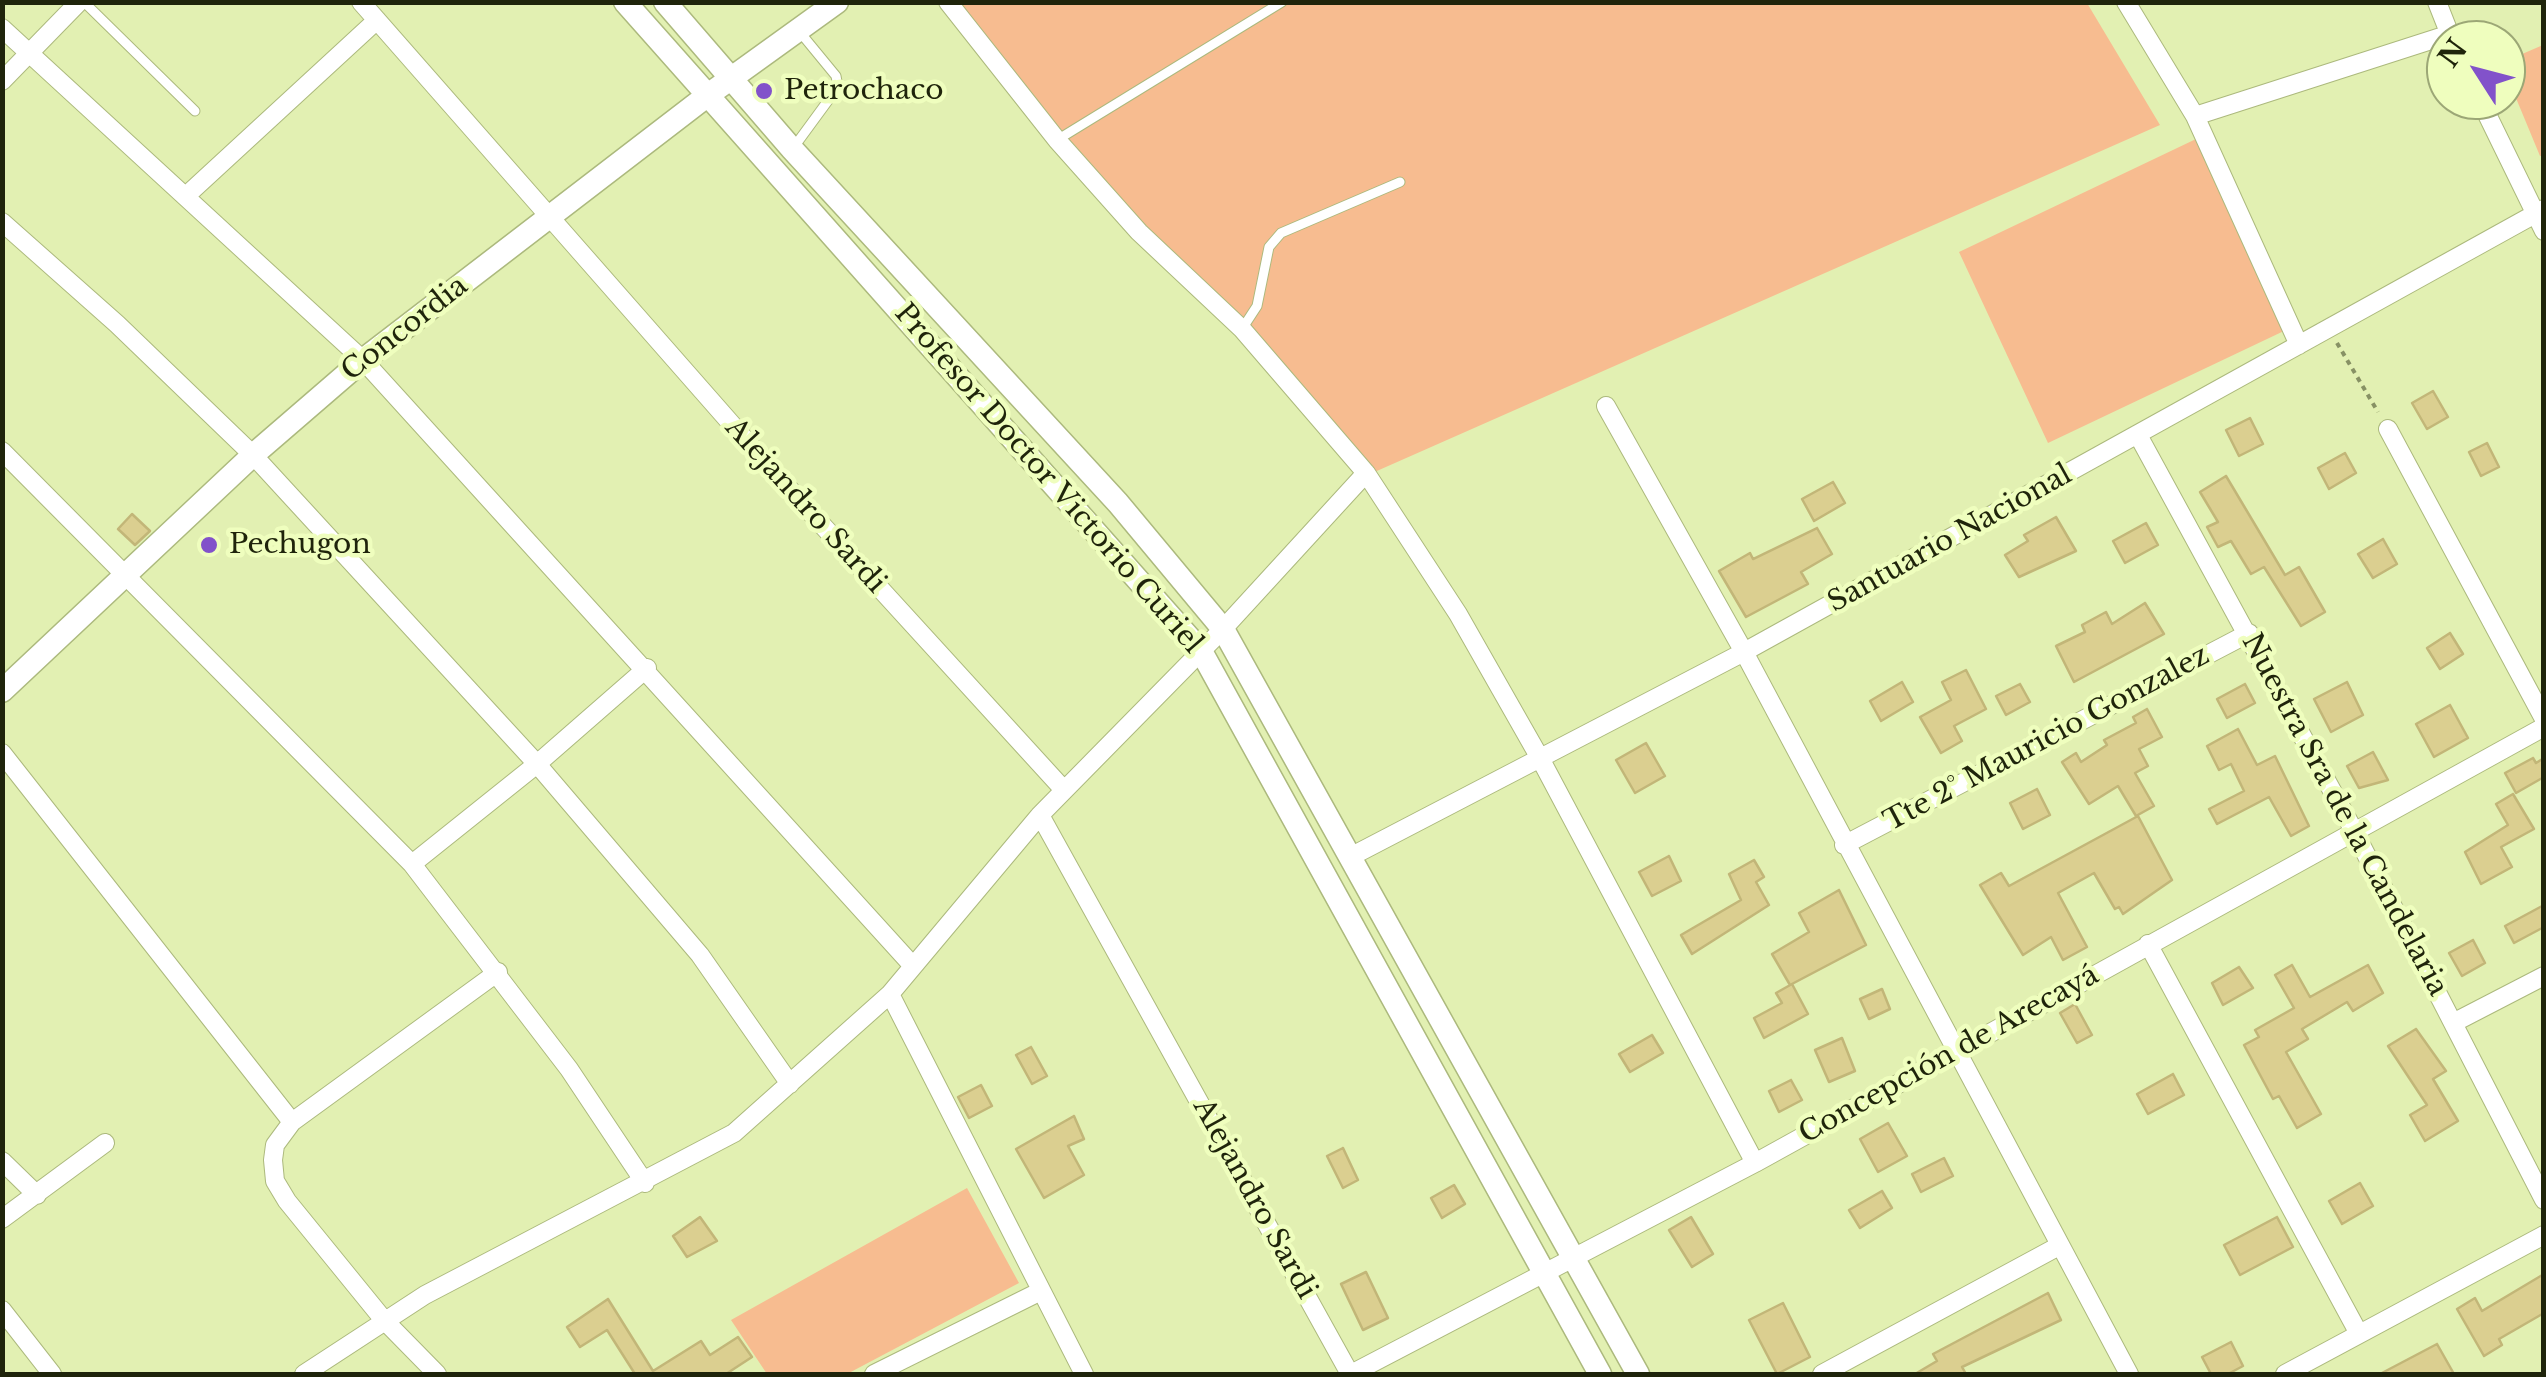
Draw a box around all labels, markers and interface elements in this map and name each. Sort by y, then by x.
north arrow [2426,20,2526,120]
text: N [2431,32,2475,74]
place label: Petrochaco [784,74,943,108]
marker: Petrochaco [753,80,775,102]
street label: Concordia [335,269,475,389]
street label: Profesor Doctor Victorio Curiel [887,297,1209,661]
street label: Alejandro Sardi [718,412,892,600]
street label: Santuario Nacional [1822,458,2078,620]
place label: Pechugon [229,528,371,562]
marker: Pechugon [198,534,220,556]
street label: Nuestra Sra de la Candelaria [2234,628,2454,1002]
street label: Tte 2° Mauricio Gonzalez [1879,639,2215,839]
street label: Concepción de Arecayá [1793,959,2105,1151]
street label: Alejandro Sardi [1185,1093,1323,1305]

